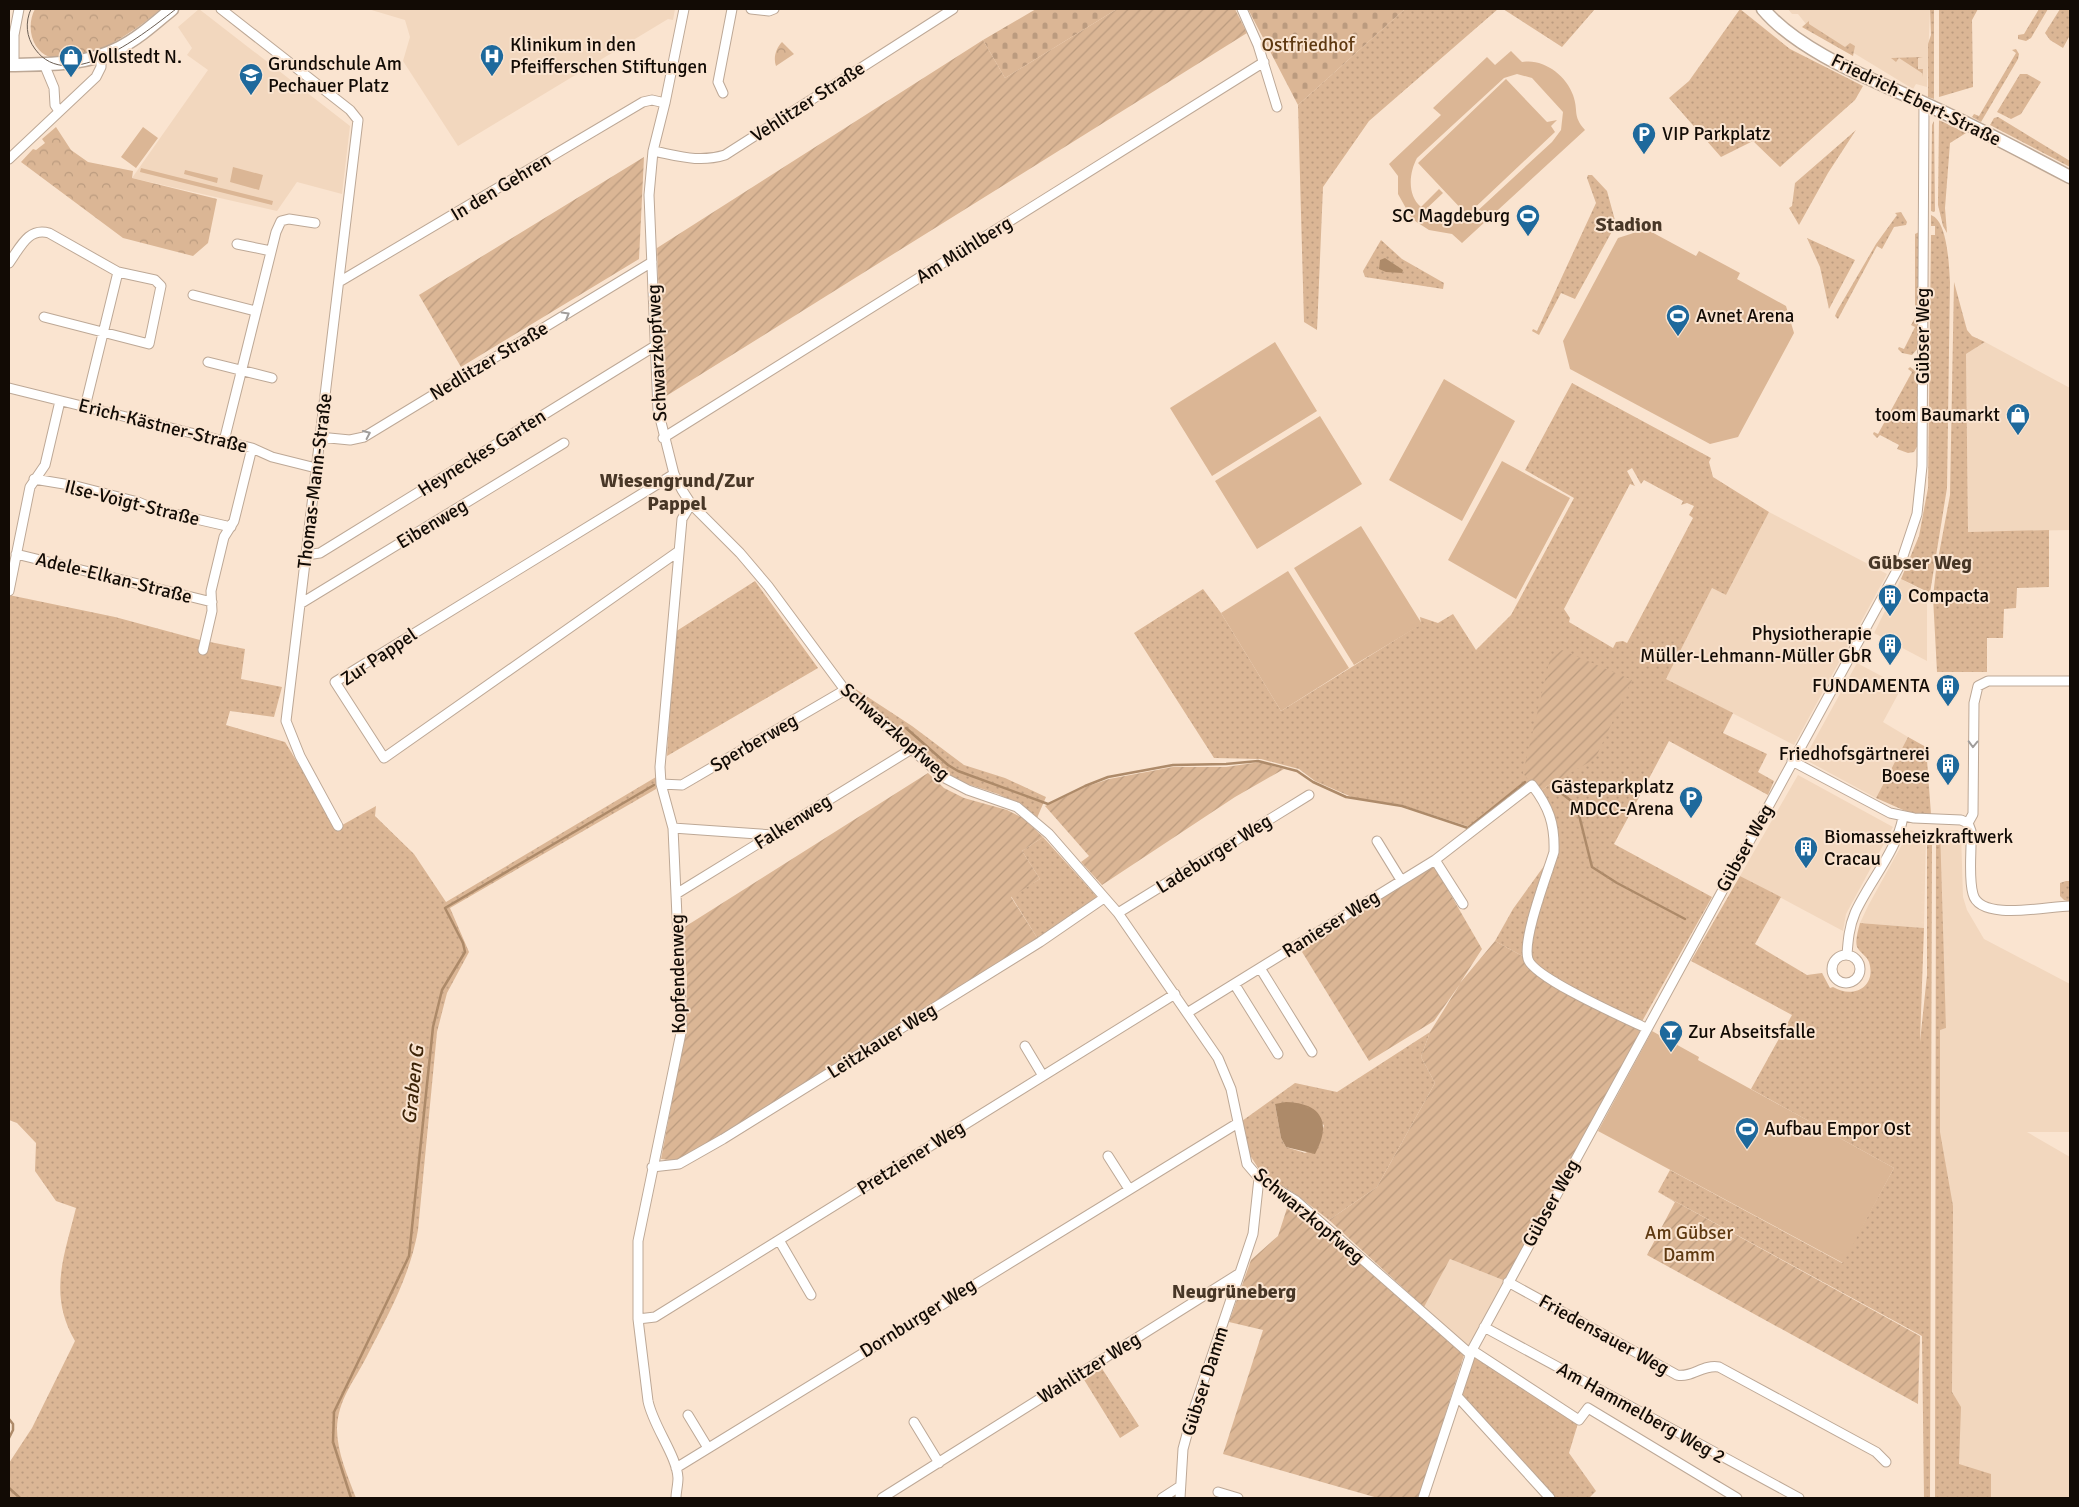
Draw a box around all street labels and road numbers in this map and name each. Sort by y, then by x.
street label: Friedrich-Ebert-Straße [1827,48,2005,152]
street label: Vehlitzer Straße [746,56,870,148]
street label: In den Gehren [446,148,556,226]
street label: Am Mühlberg [911,211,1017,289]
street label: Schwarzkopfweg [641,284,673,422]
street label: Gübser Weg [1911,288,1935,384]
street label: Nedlitzer Straße [425,316,553,406]
street label: Thomas-Mann-Straße [292,392,338,570]
street label: Erich-Kästner-Straße [76,393,250,459]
street label: Heyneckes Garten [414,404,550,502]
street label: Ilse-Voigt-Straße [62,475,202,531]
street label: Eibenweg [392,493,472,555]
street label: Adele-Elkan-Straße [33,547,195,609]
street label: Zur Pappel [336,623,422,691]
street label: Schwarzkopfweg [835,678,955,786]
street label: Sperberweg [706,708,802,778]
street label: Falkenweg [750,789,836,855]
street label: Gübser Weg [1711,800,1779,896]
street label: Ladeburger Weg [1152,809,1276,899]
street label: Ranieser Weg [1278,885,1384,963]
street label: Kopfendenweg [665,914,691,1034]
street label: Leitzkauer Weg [823,998,941,1084]
street label: Pretziener Weg [853,1115,969,1201]
street label: Gübser Weg [1517,1155,1585,1251]
street label: Schwarzkopfweg [1249,1163,1369,1269]
street label: Dornburger Weg [855,1273,981,1363]
street label: Friedensauer Weg [1535,1289,1673,1381]
street label: Gübser Damm [1176,1323,1234,1439]
street label: Wahlitzer Weg [1033,1327,1145,1409]
street label: Am Hammelberg Weg 2 [1553,1357,1729,1469]

